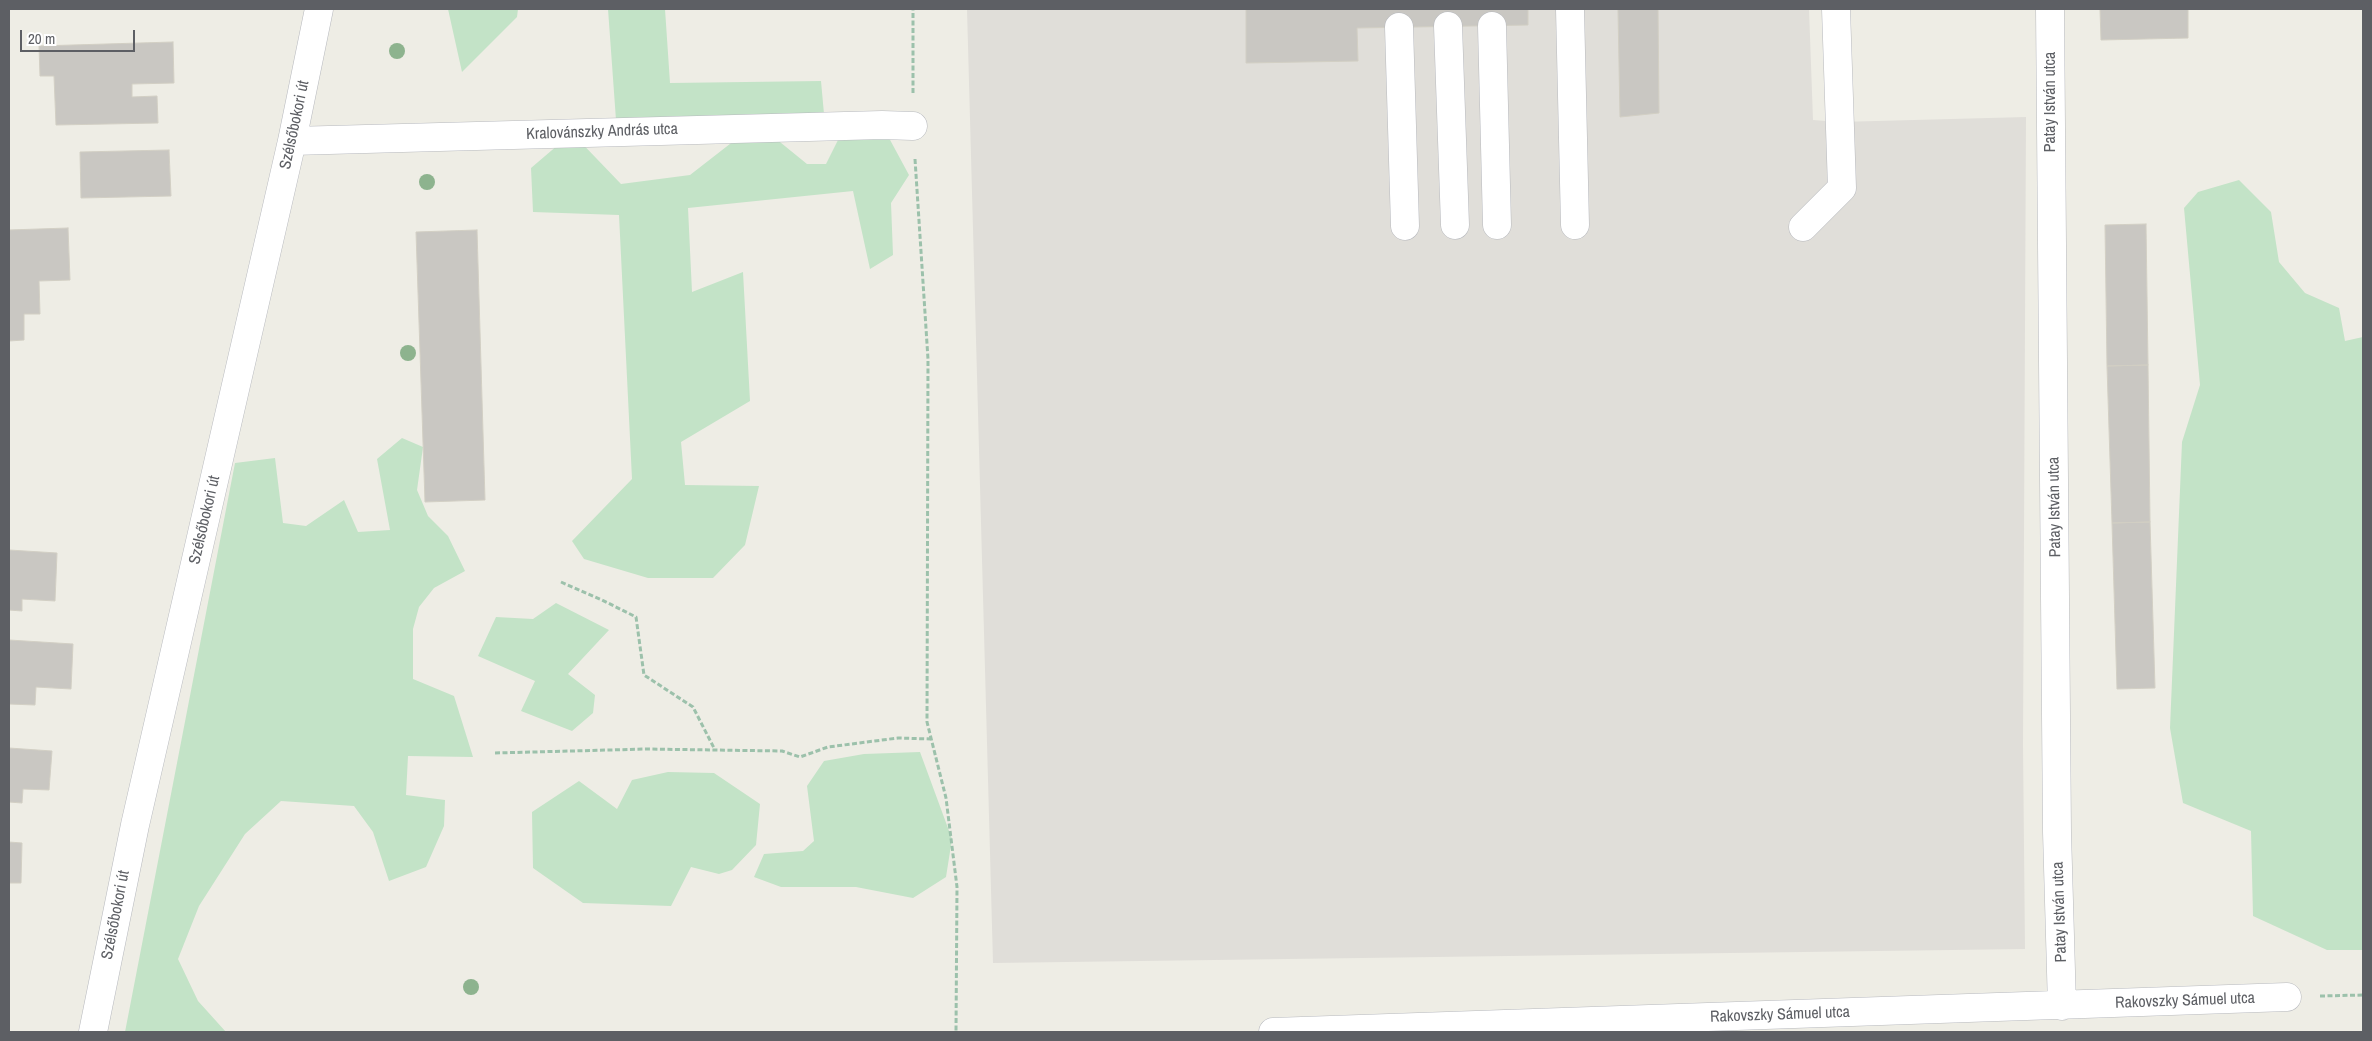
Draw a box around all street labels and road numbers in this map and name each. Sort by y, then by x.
street label: Patay István utca [2041,52,2061,152]
street label: Szélsőbokori út [276,79,314,171]
street label: Kralovánszky András utca [526,120,678,144]
street label: Patay István utca [2045,457,2065,557]
street label: Szélsőbokori út [185,474,225,566]
street label: Patay István utca [2049,861,2071,963]
street label: Szélsőbokori út [98,869,134,961]
street label: Rakovszky Sámuel utca [2115,989,2255,1013]
street label: Rakovszky Sámuel utca [1710,1003,1850,1027]

